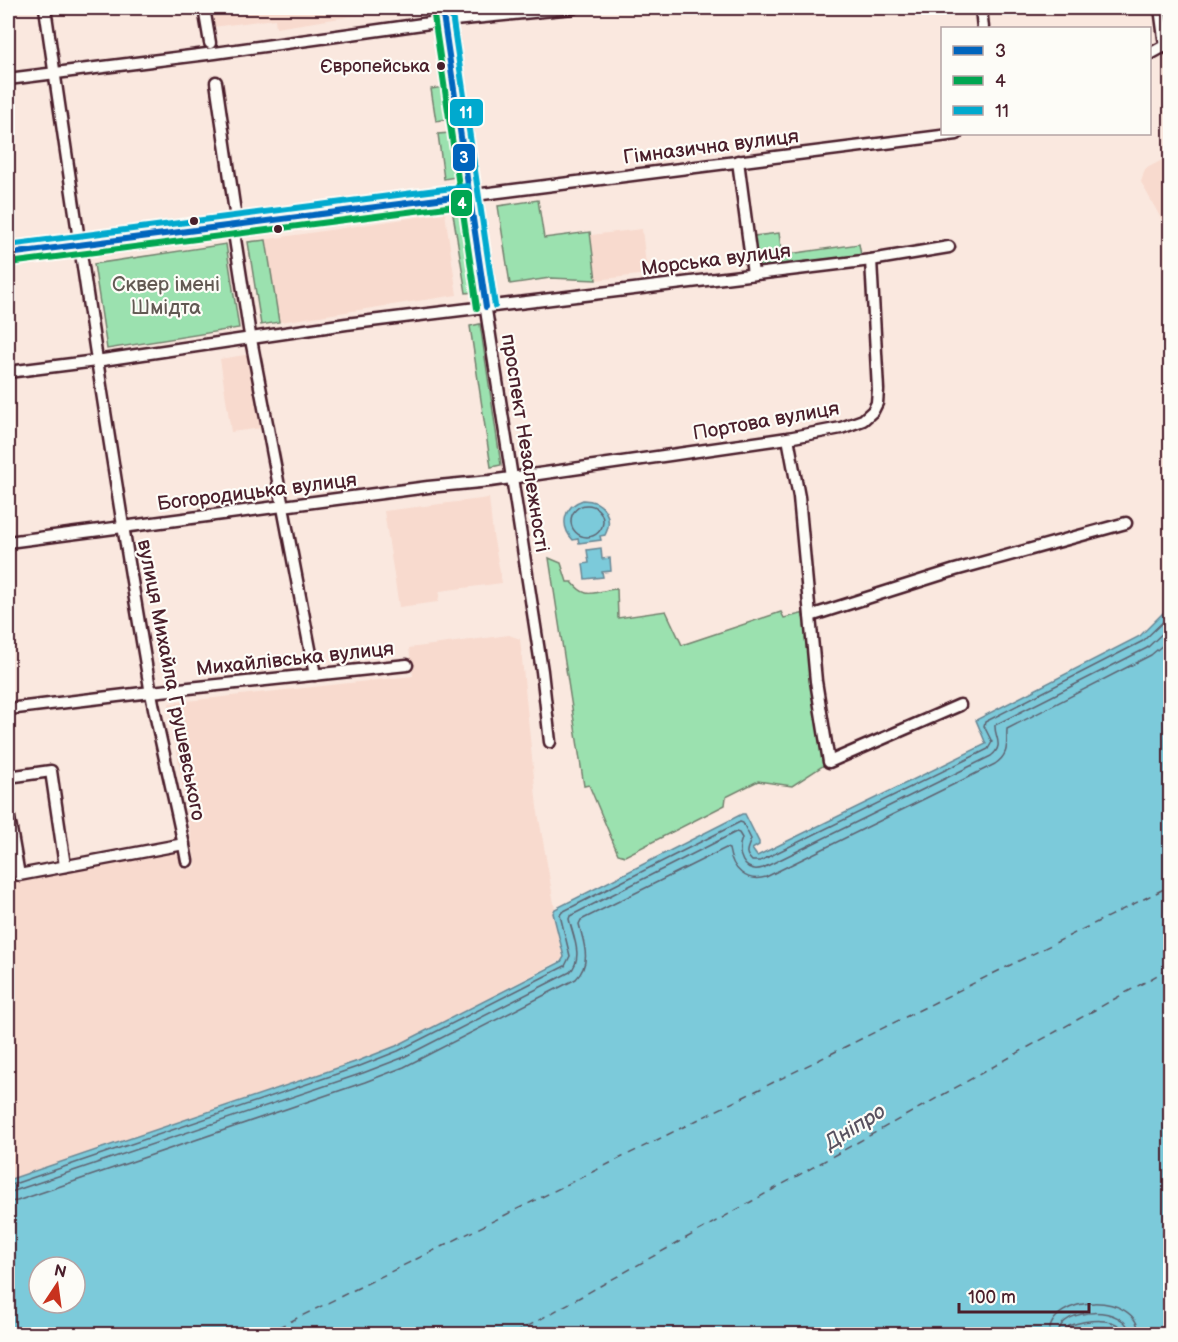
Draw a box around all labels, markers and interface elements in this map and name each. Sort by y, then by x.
legend [941,27,1151,135]
text: 3 [995,41,1006,62]
place label: Європейська [320,56,430,77]
marker: Європейська [435,60,447,72]
text: 4 [995,71,1006,92]
line badge: 11 [449,98,484,127]
text: 11 [995,101,1009,122]
text: 11 [459,104,473,123]
street label: Гімназична вулиця [622,124,800,170]
line badge: 3 [452,143,476,172]
text: 3 [459,149,469,168]
line badge: 4 [450,189,473,217]
text: 4 [457,195,467,214]
unlabelled marker [188,215,200,227]
unlabelled marker [272,223,284,235]
street label: Морська вулиця [640,239,792,281]
park label: Сквер імені Шмідта [112,273,220,320]
street label: проспект Незалежності [496,332,554,554]
street label: Портова вулиця [691,396,841,446]
street label: Богородицька вулиця [156,468,358,516]
street label: вулиця Михайла Грушевського [132,537,210,823]
street label: Михайлівська вулиця [195,637,395,681]
water label: Дніпро [818,1099,890,1156]
north arrow [27,1255,87,1315]
text: N [52,1261,68,1282]
scale bar [959,1276,1090,1314]
text: 100 m [968,1287,1016,1308]

